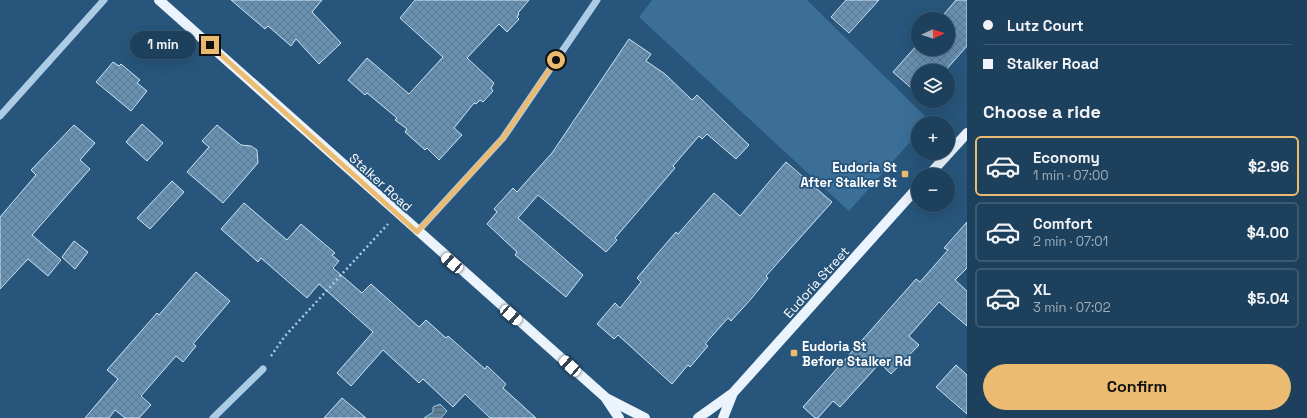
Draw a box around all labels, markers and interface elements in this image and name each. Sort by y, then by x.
north arrow [911,12,955,56]
map controls [911,12,955,212]
text: Lutz Court [1007,16,1084,35]
callout: 1 min [130,31,196,59]
text: 1 min [147,36,179,53]
route end [201,36,219,54]
route start [547,51,565,69]
text: Stalker Road [1007,54,1099,73]
button: layers [911,64,955,108]
text: Choose a ride [983,100,1101,123]
button: + [911,116,955,160]
icon: car [985,148,1021,184]
text: Economy [1033,148,1100,167]
street label: Stalker Road [346,150,416,215]
text: $2.96 [1248,157,1289,176]
place label: Eudoria St After Stalker St [800,159,897,191]
text: 1 min · 07:00 [1033,167,1109,184]
button: − [911,168,955,212]
marker: Eudoria St After Stalker St [900,169,910,179]
icon: car [985,214,1021,250]
text: Comfort [1033,214,1093,233]
text: $4.00 [1247,223,1289,242]
text: 2 min · 07:01 [1033,233,1108,250]
street label: Eudoria Street [780,243,853,322]
car [439,251,465,275]
icon: car [985,280,1021,316]
text: XL [1033,280,1051,299]
text: $5.04 [1247,289,1289,308]
text: 3 min · 07:02 [1033,299,1111,316]
car [498,303,524,327]
place label: Eudoria St Before Stalker Rd [802,338,911,370]
marker: Eudoria St Before Stalker Rd [789,348,799,358]
car [557,354,583,378]
button: Confirm [983,364,1291,410]

